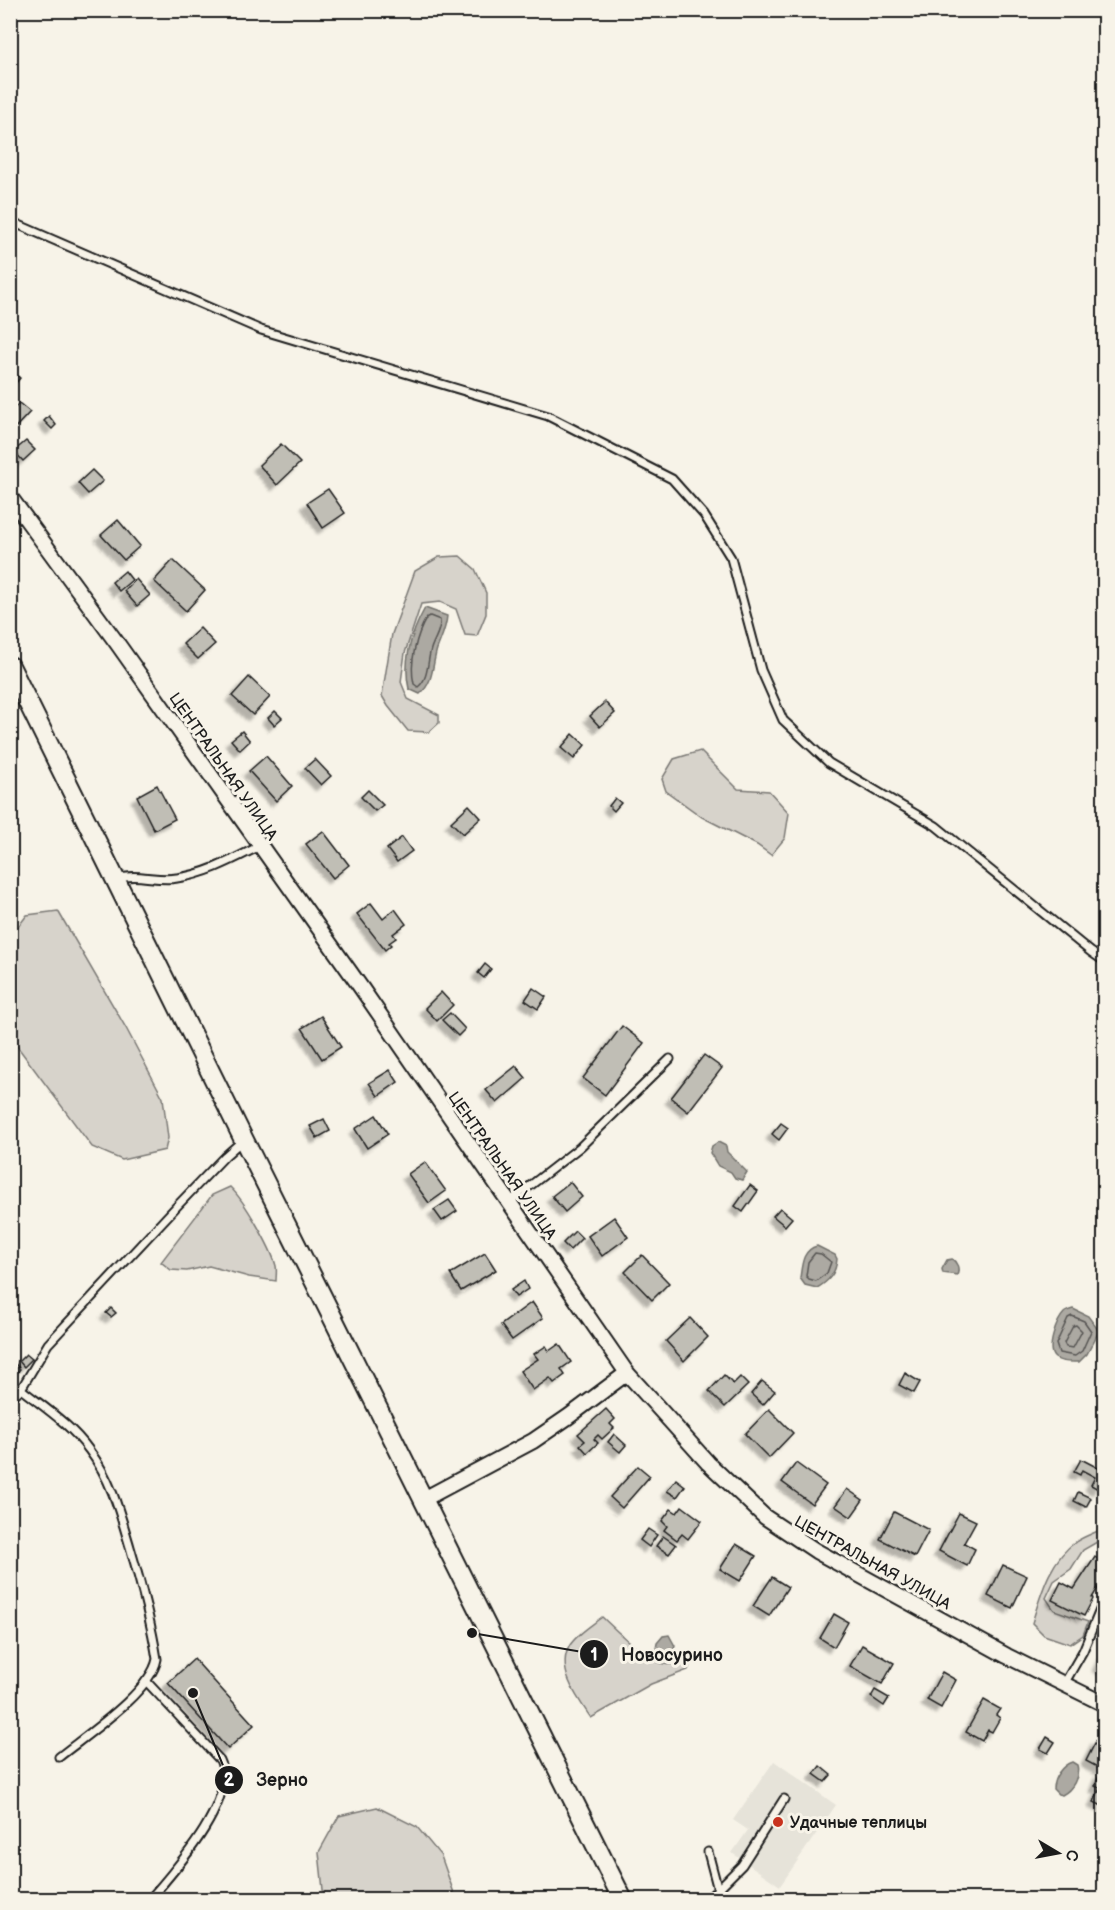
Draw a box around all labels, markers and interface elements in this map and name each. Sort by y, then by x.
street label: ЦЕНТРАЛЬНАЯ УЛИЦА [165,689,281,845]
street label: ЦЕНТРАЛЬНАЯ УЛИЦА [444,1088,560,1244]
street label: ЦЕНТРАЛЬНАЯ УЛИЦА [791,1512,954,1614]
callout: Новосурино [579,1636,735,1672]
text: 1 [590,1645,598,1666]
text: Новосурино [621,1645,723,1666]
callout: Зерно [214,1762,320,1798]
text: 2 [224,1770,235,1791]
text: Зерно [256,1770,308,1791]
place label: Удачные теплицы [790,1814,927,1833]
marker: Удачные теплицы [771,1815,785,1829]
north arrow [1028,1823,1088,1883]
text: С [1061,1848,1082,1862]

